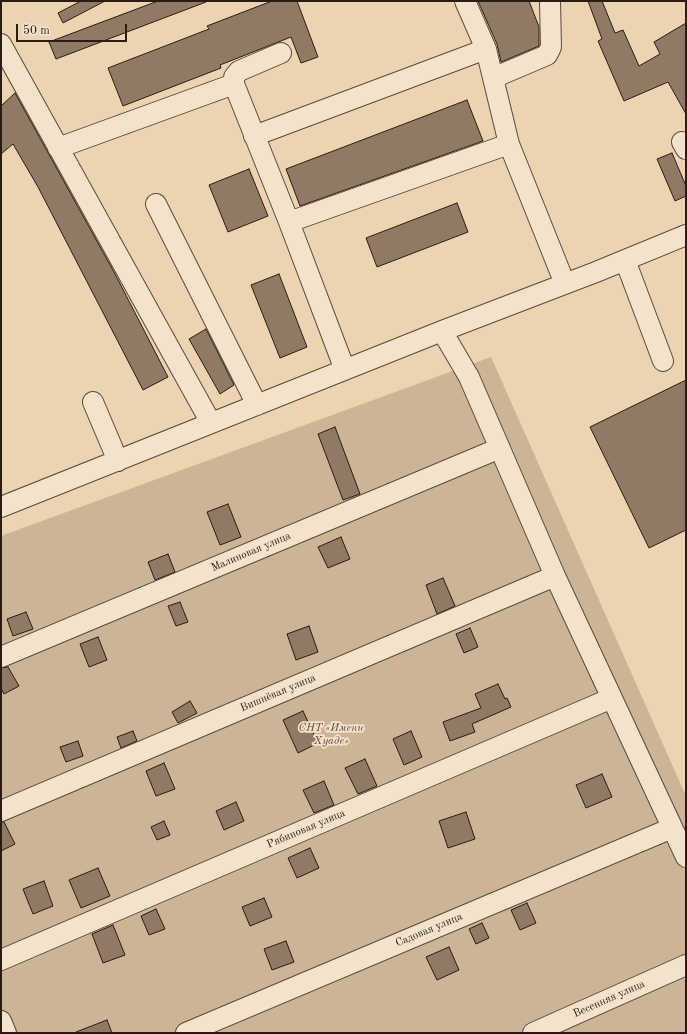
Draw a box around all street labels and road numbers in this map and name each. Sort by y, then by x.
street label: Малиновая улица [209,529,293,575]
street label: Вишнёвая улица [238,671,318,715]
street label: Рябиновая улица [265,807,347,851]
street label: Садовая улица [394,910,464,950]
street label: Весенняя улица [571,977,647,1021]

